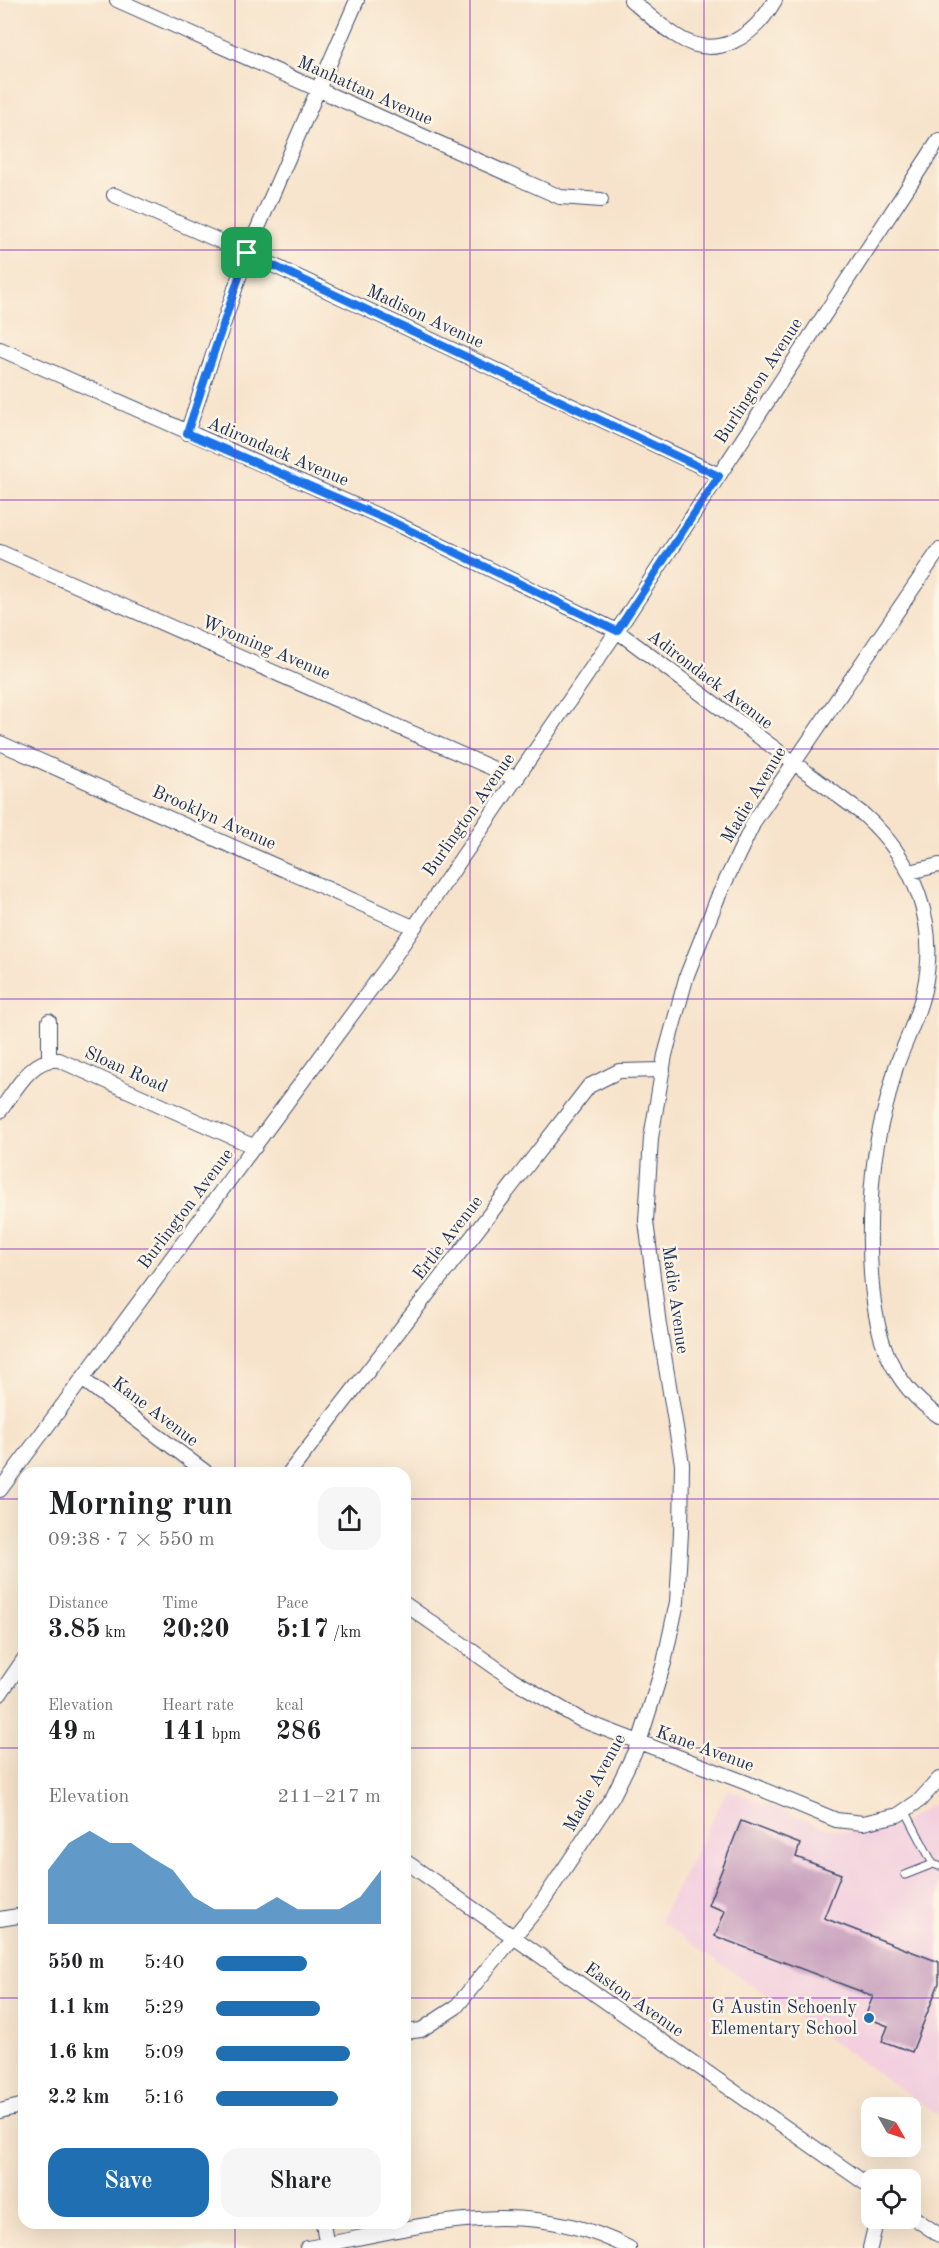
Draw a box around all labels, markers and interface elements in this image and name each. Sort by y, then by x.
street label: Manhattan Avenue [295,53,435,129]
pin [221,227,272,278]
icon: arrive [230,236,263,269]
street label: Madison Avenue [364,282,486,352]
street label: Burlington Avenue [712,315,806,447]
street label: Adirondack Avenue [205,414,351,490]
street label: Wyoming Avenue [199,613,333,683]
street label: Adirondack Avenue [644,627,776,733]
street label: Madie Avenue [718,744,790,846]
street label: Burlington Avenue [420,750,518,880]
street label: Brooklyn Avenue [149,783,279,853]
street label: Sloan Road [82,1044,170,1096]
street label: Burlington Avenue [135,1145,237,1273]
street label: Ertle Avenue [410,1192,486,1284]
street label: Madie Avenue [659,1245,691,1355]
street label: Kane Avenue [109,1374,201,1450]
button: share [318,1487,381,1550]
text: Morning run [48,1489,233,1522]
text: 09:38 · 7 × 550 m [48,1530,215,1550]
text: Distance [48,1596,108,1612]
text: Time [162,1596,198,1612]
text: Pace [276,1596,308,1612]
text: 3.85 [48,1617,101,1643]
text: 20:20 [162,1617,230,1643]
text: 5:17 [276,1617,329,1643]
text: km [101,1625,126,1641]
text: /km [329,1625,361,1641]
text: Elevation [48,1698,113,1714]
text: Heart rate [162,1698,234,1714]
text: kcal [276,1698,304,1714]
text: 49 [48,1719,78,1745]
text: 141 [162,1719,207,1745]
text: 286 [276,1719,321,1745]
street label: Kane Avenue [654,1723,756,1775]
text: m [78,1727,95,1743]
text: bpm [207,1727,241,1743]
street label: Madie Avenue [561,1731,629,1835]
text: Elevation [48,1787,129,1807]
text: 211–217 m [278,1787,381,1807]
text: 550 m [48,1953,104,1973]
text: 5:40 [144,1953,184,1973]
street label: Easton Avenue [581,1959,687,2041]
text: 1.1 km [48,1998,110,2018]
text: 5:29 [144,1998,184,2018]
place label: G Austin Schoenly Elementary School [710,1999,857,2038]
marker: G Austin Schoenly Elementary School [862,2011,876,2025]
text: 1.6 km [48,2043,110,2063]
text: 5:09 [144,2043,184,2063]
text: 2.2 km [48,2088,110,2108]
text: 5:16 [144,2088,184,2108]
north arrow [861,2097,921,2157]
map controls [861,2097,921,2229]
button: Save [48,2148,209,2217]
button: Share [221,2148,381,2217]
button: locate [861,2169,921,2229]

